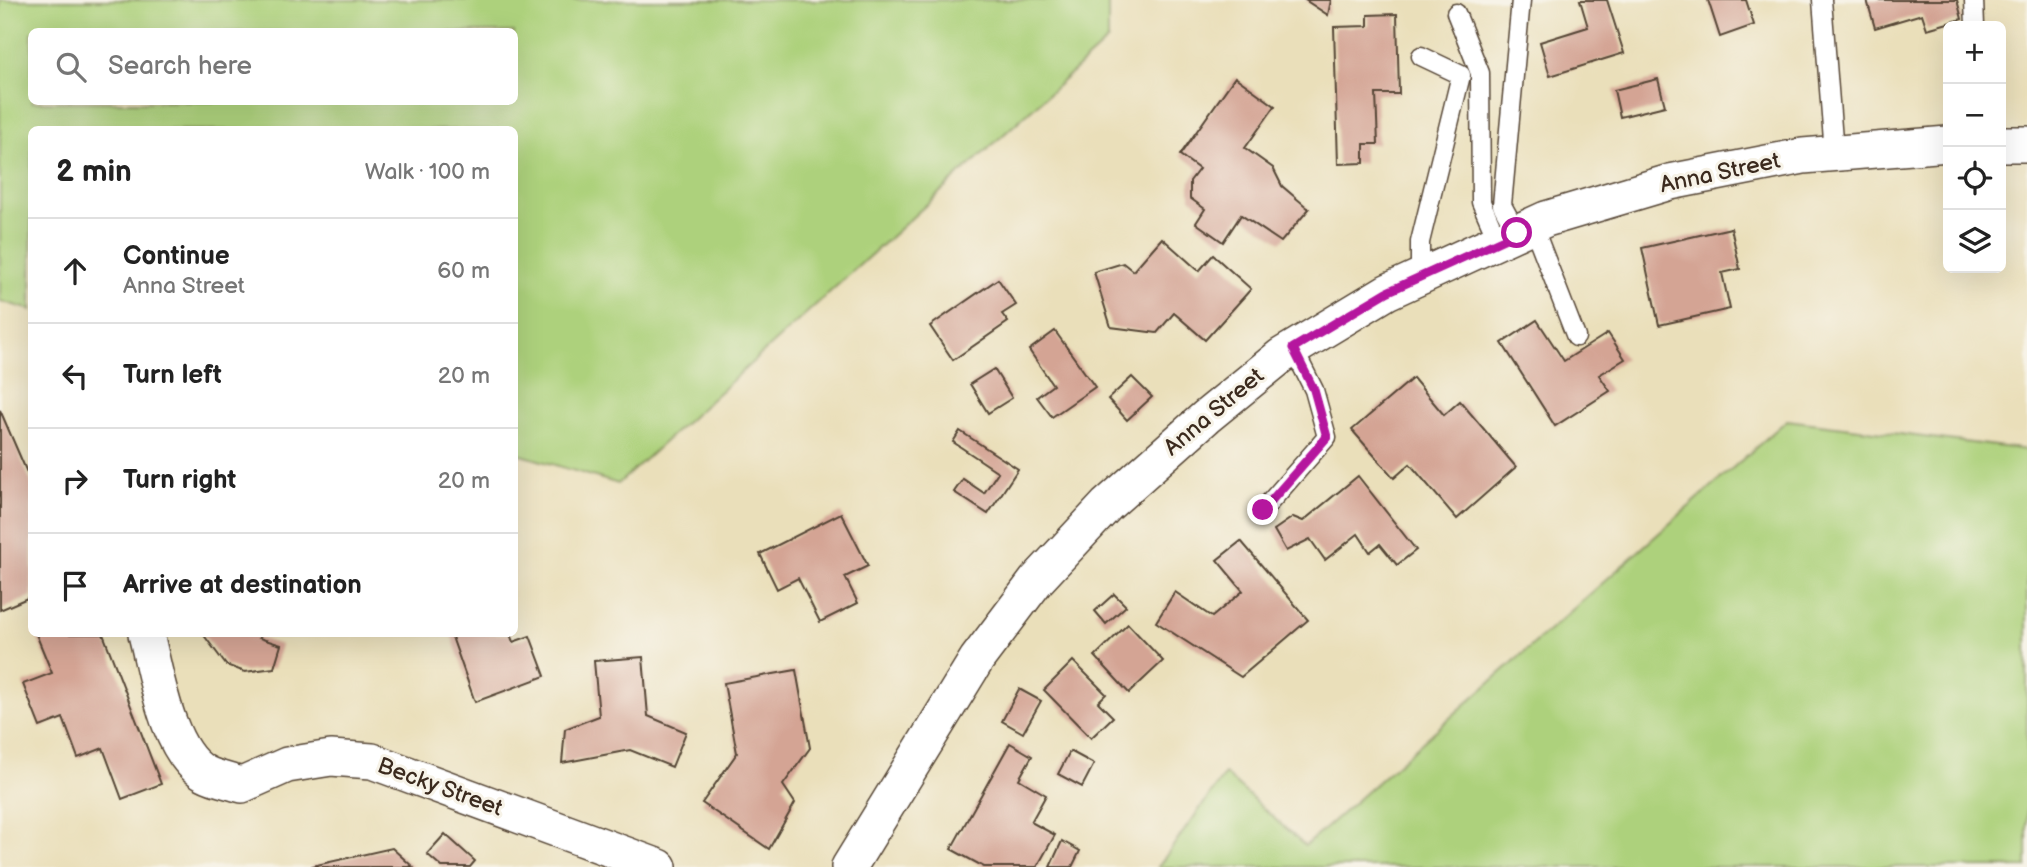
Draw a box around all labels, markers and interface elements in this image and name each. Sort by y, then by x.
map controls [1943,21,2006,273]
button: + [1943,21,2006,84]
search box [28,28,518,105]
icon: search [52,48,90,86]
text: Search here [108,51,252,82]
button: − [1943,84,2006,147]
street label: Anna Street [1657,147,1783,199]
button: locate [1943,147,2006,210]
text: 2 min [56,154,132,190]
text: Walk · 100 m [365,158,490,186]
button: layers [1943,210,2006,273]
route start [1501,217,1532,248]
text: Continue [123,241,230,272]
icon: ahead [56,252,94,290]
text: 60 m [437,257,490,285]
text: Anna Street [123,272,245,300]
icon: left [56,357,94,395]
text: Turn left [123,360,222,391]
text: 20 m [438,362,490,390]
street label: Anna Street [1158,362,1270,462]
icon: right [56,462,94,500]
text: Turn right [123,465,236,496]
text: 20 m [438,467,490,495]
route end [1247,494,1278,525]
icon: arrive [56,567,94,605]
text: Arrive at destination [123,570,362,601]
street label: Becky Street [374,751,506,823]

